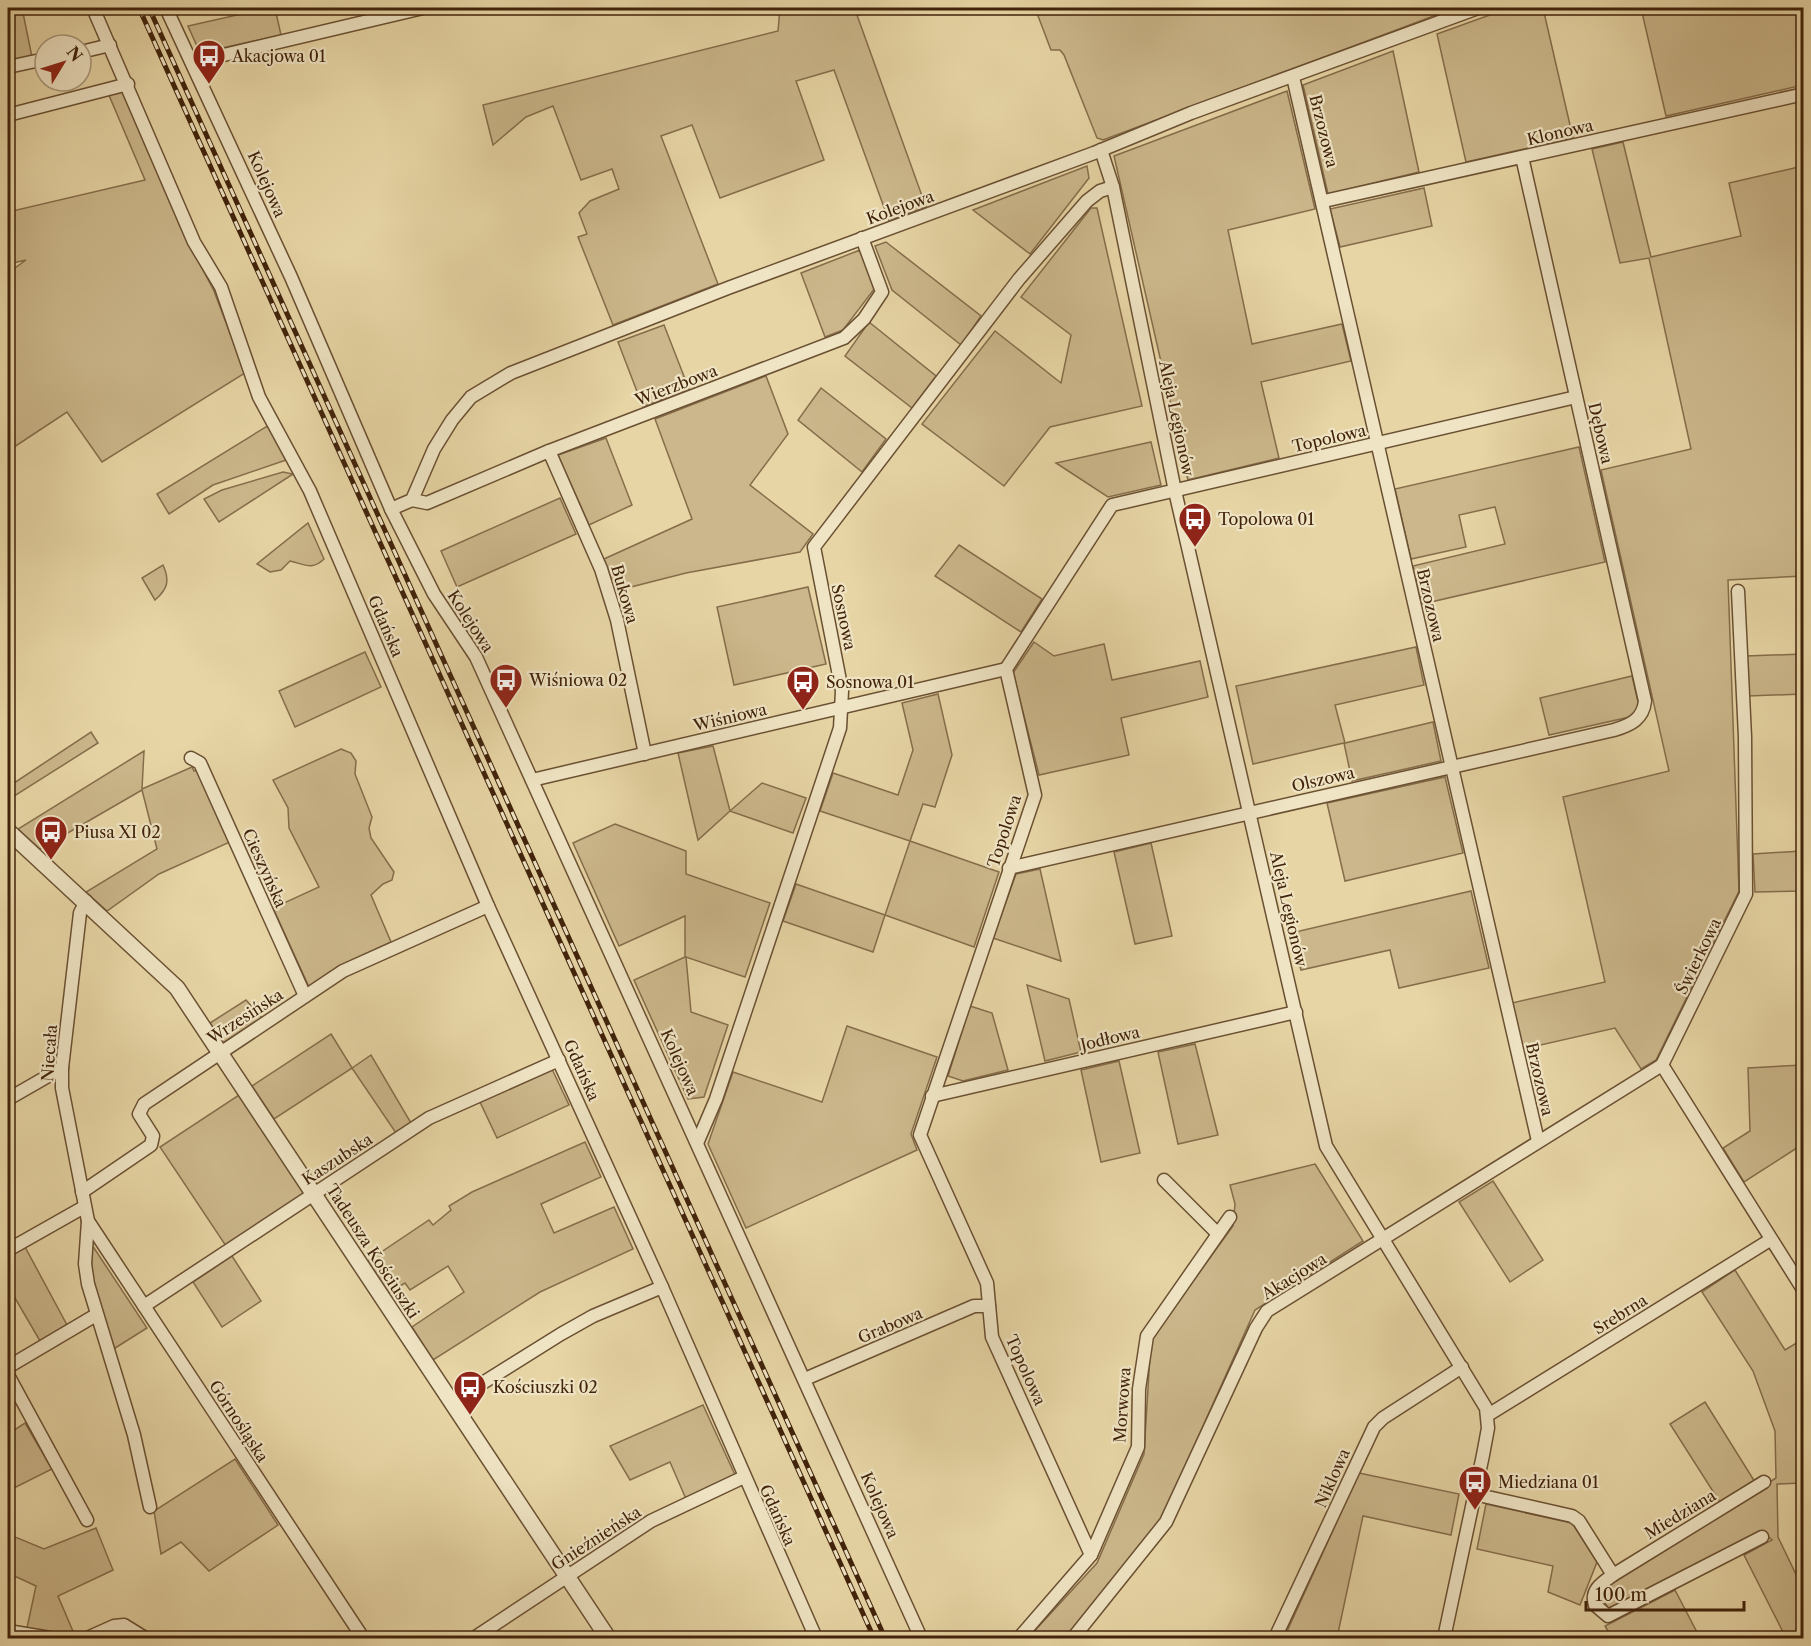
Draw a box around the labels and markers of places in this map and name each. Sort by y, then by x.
bus stop icon: Akacjowa 01 [191,38,227,85]
place label: Akacjowa 01 [231,46,326,66]
bus stop icon: Topolowa 01 [1177,501,1213,548]
place label: Topolowa 01 [1218,509,1314,529]
bus stop icon: Wiśniowa 02 [488,662,524,709]
bus stop icon: Sosnowa 01 [785,664,821,711]
place label: Wiśniowa 02 [528,670,627,690]
place label: Sosnowa 01 [826,672,914,692]
bus stop icon: Piusa XI 02 [33,814,69,861]
place label: Piusa XI 02 [74,822,161,842]
bus stop icon: Kościuszki 02 [452,1369,488,1416]
place label: Kościuszki 02 [493,1377,598,1397]
bus stop icon: Miedziana 01 [1457,1464,1493,1511]
place label: Miedziana 01 [1498,1472,1599,1492]

